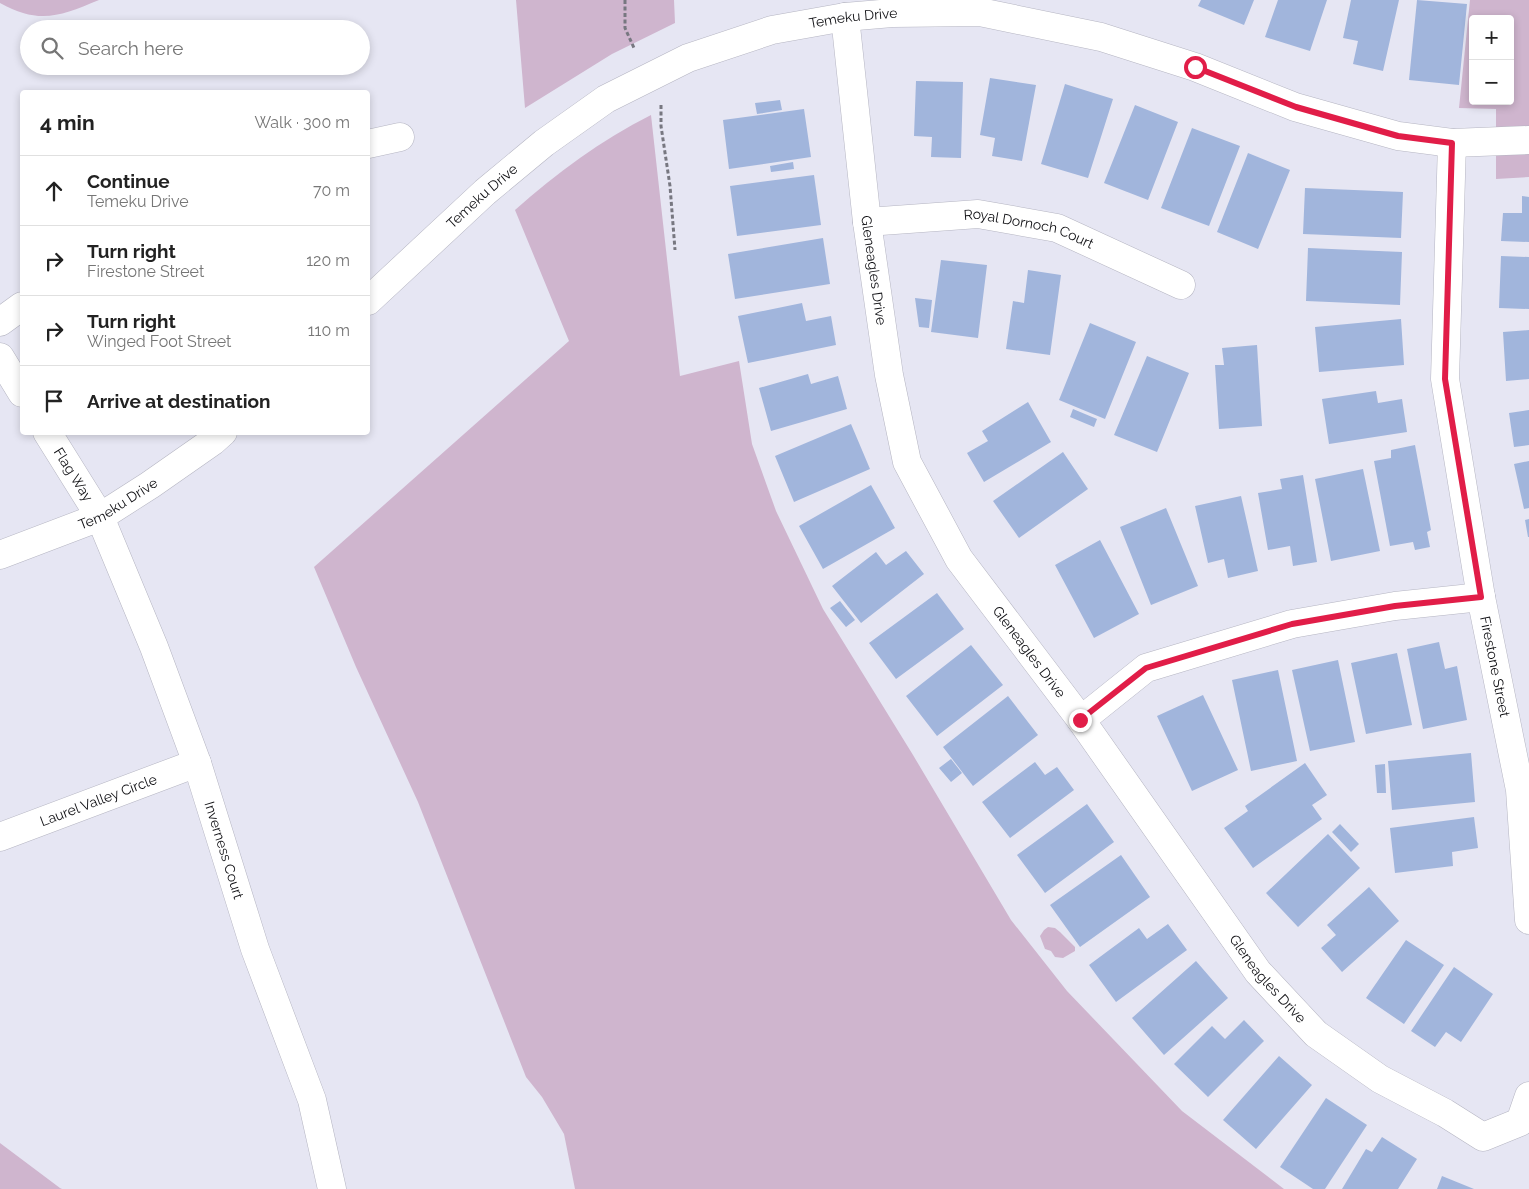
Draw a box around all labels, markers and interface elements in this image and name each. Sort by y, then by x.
street label: Temeku Drive [808,5,897,31]
map controls [1469,15,1514,105]
button: + [1469,15,1514,60]
search box [20,20,370,75]
icon: search [38,34,66,62]
text: Search here [78,37,184,59]
route start [1184,56,1207,79]
button: − [1469,60,1514,105]
text: 4 min [40,110,95,135]
text: Walk · 300 m [254,113,350,132]
street label: Temeku Drive [443,161,521,232]
text: Continue [87,170,170,192]
icon: ahead [40,177,68,205]
text: 70 m [313,181,350,200]
text: Temeku Drive [87,192,189,211]
street label: Royal Dornoch Court [963,206,1097,252]
street label: Gleneagles Drive [858,215,890,326]
text: Turn right [87,240,176,262]
icon: right [40,247,68,275]
text: 120 m [306,251,350,270]
text: Firestone Street [87,262,204,281]
text: Turn right [87,310,176,332]
icon: right [40,317,68,345]
text: 110 m [308,321,350,340]
text: Winged Foot Street [87,332,231,351]
icon: arrive [40,387,68,415]
text: Arrive at destination [87,390,271,412]
street label: Flag Way [51,445,96,505]
street label: Temeku Drive [76,474,160,532]
street label: Gleneagles Drive [990,603,1069,701]
street label: Firestone Street [1477,615,1513,719]
route end [1069,709,1092,732]
street label: Laurel Valley Circle [38,771,159,829]
street label: Inverness Court [201,799,247,901]
street label: Gleneagles Drive [1226,931,1309,1026]

